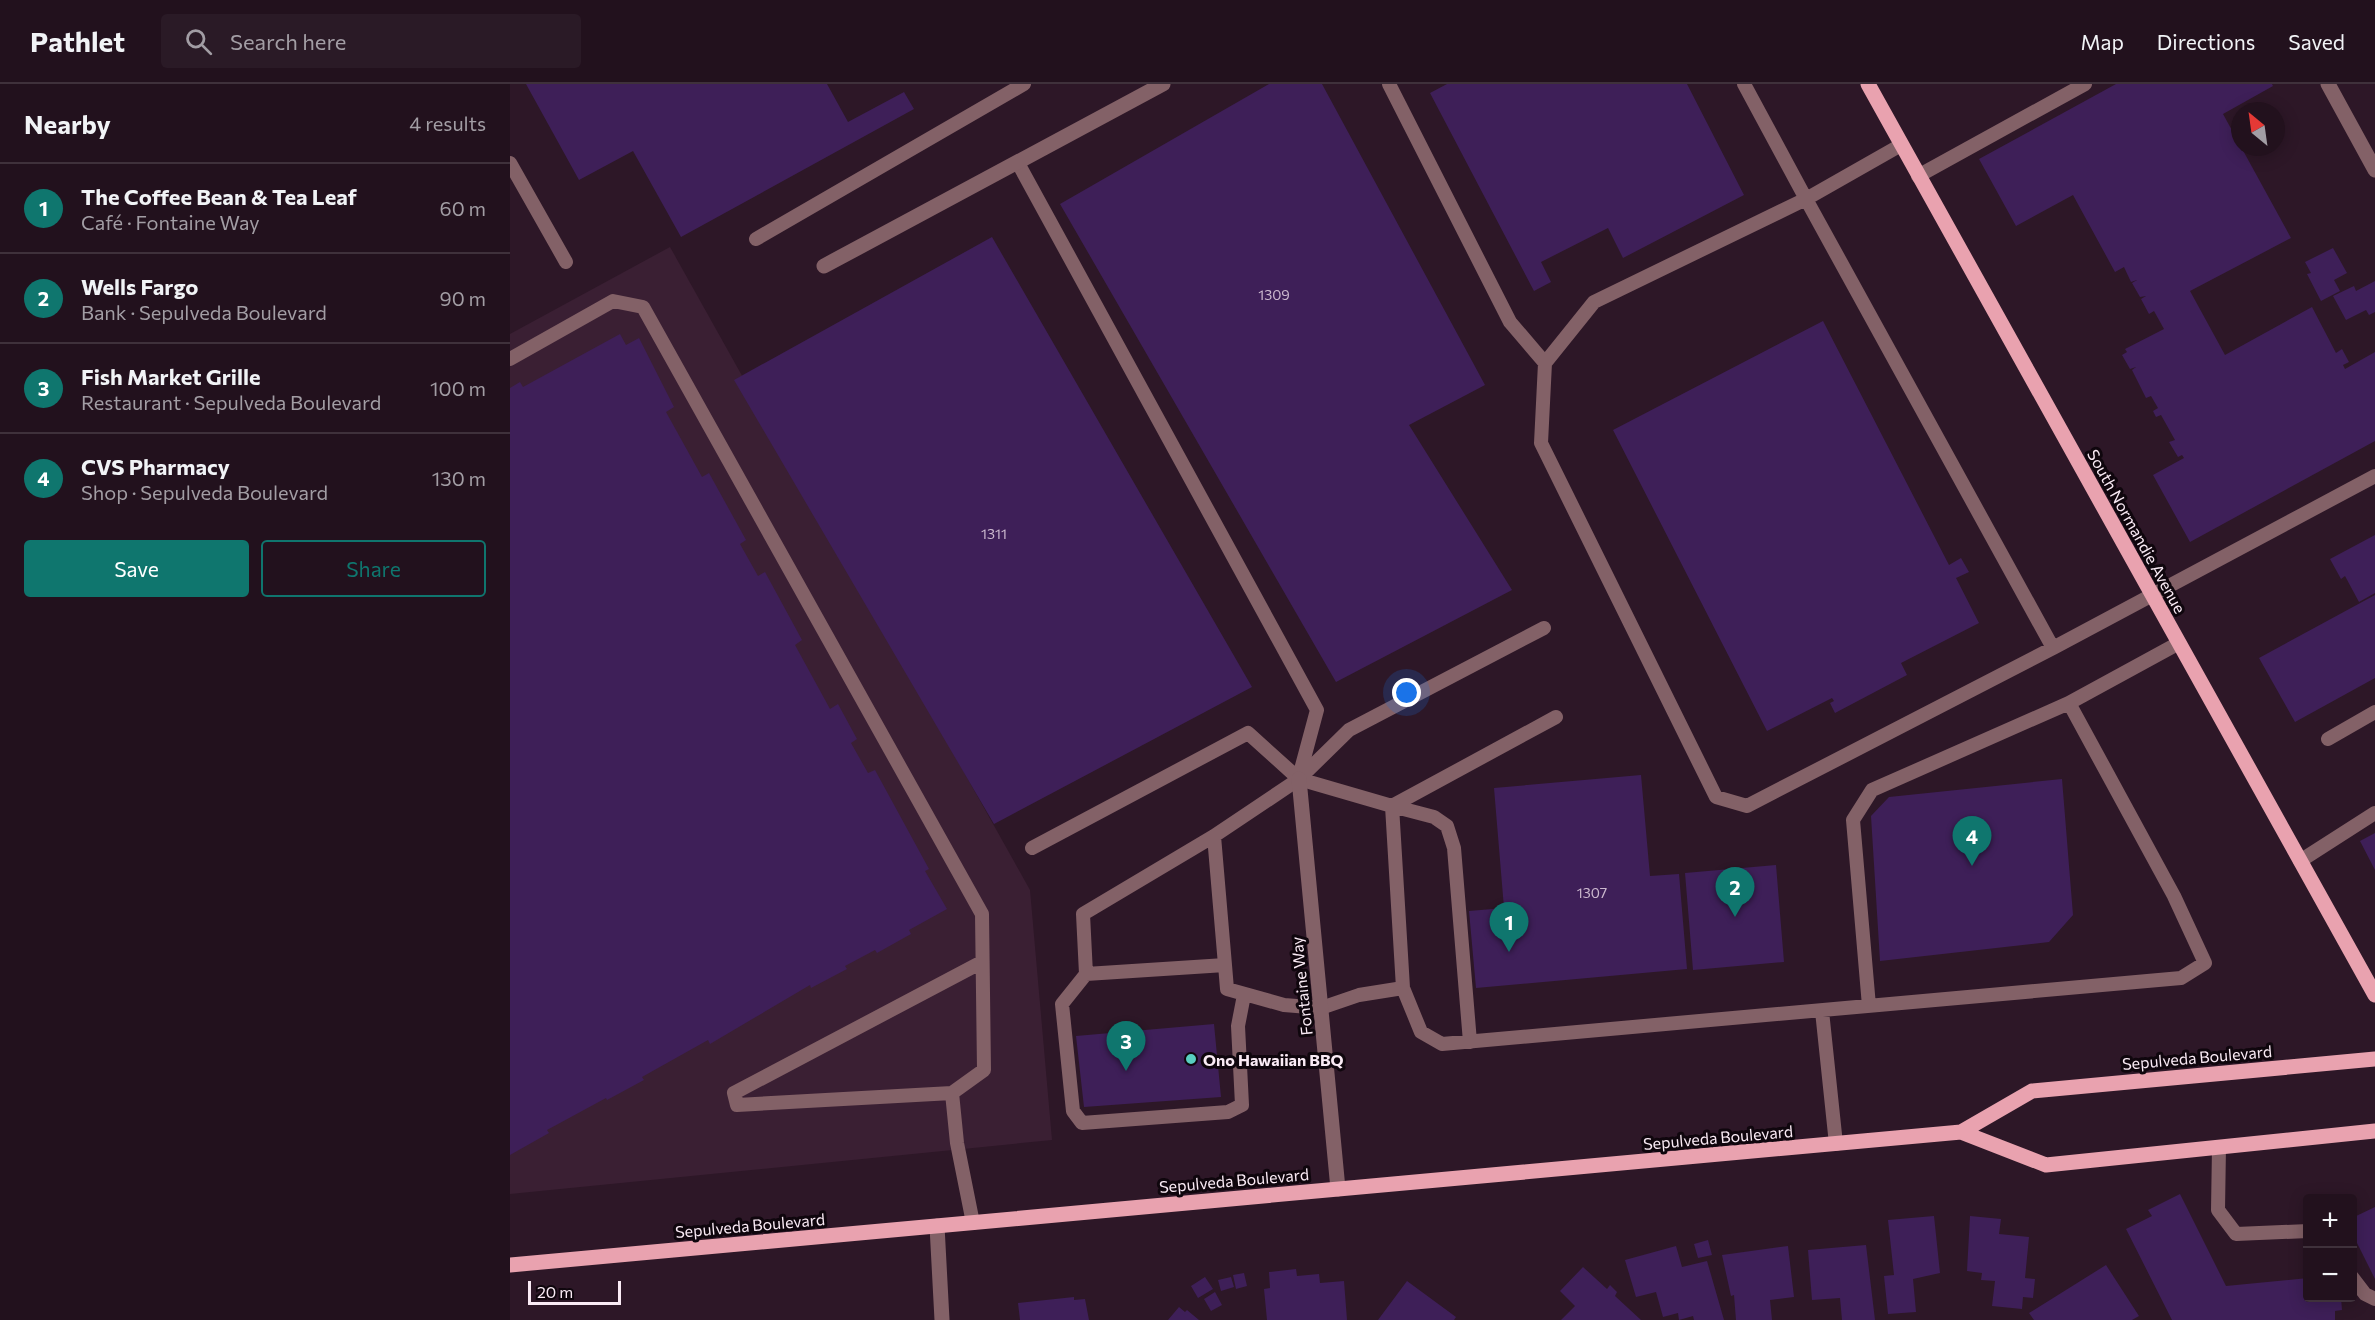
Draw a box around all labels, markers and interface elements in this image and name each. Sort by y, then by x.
search box [161,14,581,68]
text: Pathlet [30,24,125,58]
icon: search [182,25,215,58]
text: Search here [230,28,346,55]
text: Map [2081,29,2124,54]
text: Directions [2157,29,2255,54]
text: Saved [2288,29,2345,54]
north arrow [2231,102,2285,156]
text: Nearby [24,108,111,139]
text: 4 results [409,111,486,135]
text: The Coffee Bean & Tea Leaf [81,183,357,210]
text: 1 [39,196,48,220]
text: 60 m [440,196,486,220]
text: Café · Fontaine Way [81,210,260,234]
text: Wells Fargo [81,273,198,300]
text: 2 [38,286,49,310]
text: 90 m [440,286,486,310]
house number: 1309 [1258,286,1290,303]
text: Bank · Sepulveda Boulevard [81,300,327,324]
text: Fish Market Grille [81,363,261,390]
text: 3 [38,376,49,400]
text: 100 m [430,376,486,400]
text: Restaurant · Sepulveda Boulevard [81,390,381,414]
street label: South Normandie Avenue [2084,446,2190,616]
text: CVS Pharmacy [81,453,230,480]
text: 4 [37,466,50,490]
text: 130 m [432,466,486,490]
text: Shop · Sepulveda Boulevard [81,480,328,504]
house number: 1311 [981,525,1007,542]
button: Save [24,540,249,597]
button: Share [261,540,486,597]
your location [1392,678,1421,707]
pin: 4 [1952,816,1992,866]
pin: 2 [1716,868,1754,917]
house number: 1307 [1577,884,1607,901]
pin: 1 [1490,902,1528,952]
street label: Fontaine Way [1286,936,1316,1036]
pin: 3 [1106,1022,1146,1071]
street label: Sepulveda Boulevard [2121,1041,2273,1073]
place label: Ono Hawaiian BBQ [1203,1050,1344,1069]
marker: Ono Hawaiian BBQ [1184,1052,1198,1066]
street label: Sepulveda Boulevard [1642,1121,1794,1153]
street label: Sepulveda Boulevard [1158,1164,1310,1196]
map controls [2303,1194,2357,1302]
button: + [2303,1194,2357,1248]
street label: Sepulveda Boulevard [674,1209,826,1241]
button: − [2303,1248,2357,1302]
scale bar [528,1278,621,1306]
text: 20 m [537,1282,573,1301]

